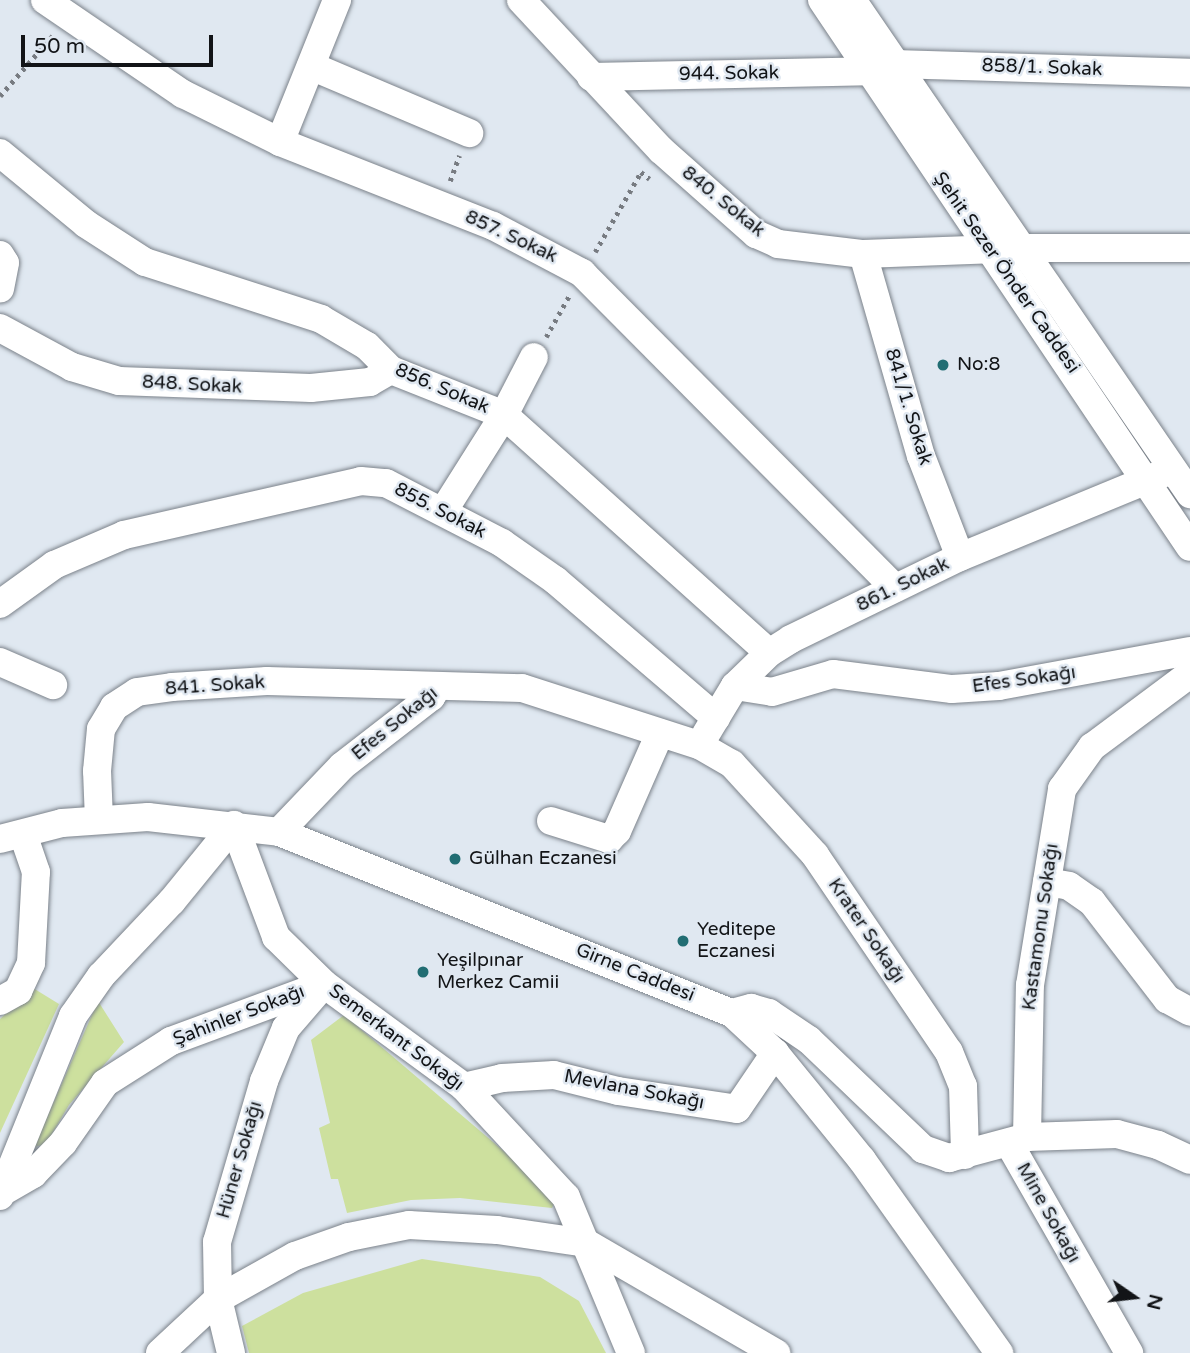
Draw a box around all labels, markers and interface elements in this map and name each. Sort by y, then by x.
scale bar [24,21,217,65]
text: 50 m [34,34,85,59]
street label: 858/1. Sokak [981,55,1103,81]
street label: 944. Sokak [679,62,779,86]
street label: 840. Sokak [677,162,769,242]
street label: Şehit Sezer Önder Caddesi [928,168,1084,378]
street label: 857. Sokak [461,206,561,268]
street label: 841/1. Sokak [879,346,937,468]
place label: No:8 [957,354,1000,376]
marker: No:8 [935,357,951,373]
street label: 856. Sokak [391,359,493,419]
street label: 848. Sokak [141,371,243,399]
street label: 855. Sokak [390,478,490,544]
street label: 861. Sokak [853,553,953,617]
street label: Efes Sokağı [971,661,1077,699]
street label: 841. Sokak [164,671,266,701]
street label: Efes Sokağı [347,682,443,766]
street label: Kastamonu Sokağı [1018,842,1064,1012]
place label: Gülhan Eczanesi [469,848,617,870]
marker: Gülhan Eczanesi [447,851,463,867]
street label: Krater Sokağı [823,874,909,988]
place label: Yeditepe Eczanesi [697,919,776,963]
marker: Yeditepe Eczanesi [675,933,691,949]
street label: Girne Caddesi [572,939,698,1007]
place label: Yeşilpınar Merkez Camii [437,950,559,994]
marker: Yeşilpınar Merkez Camii [415,964,431,980]
street label: Şahinler Sokağı [170,980,308,1052]
street label: Semerkant Sokağı [324,980,468,1096]
street label: Mevlana Sokağı [562,1065,706,1115]
street label: Hüner Sokağı [212,1099,268,1221]
street label: Mine Sokağı [1011,1159,1085,1267]
north arrow [1099,1262,1169,1332]
text: N [1142,1292,1167,1312]

